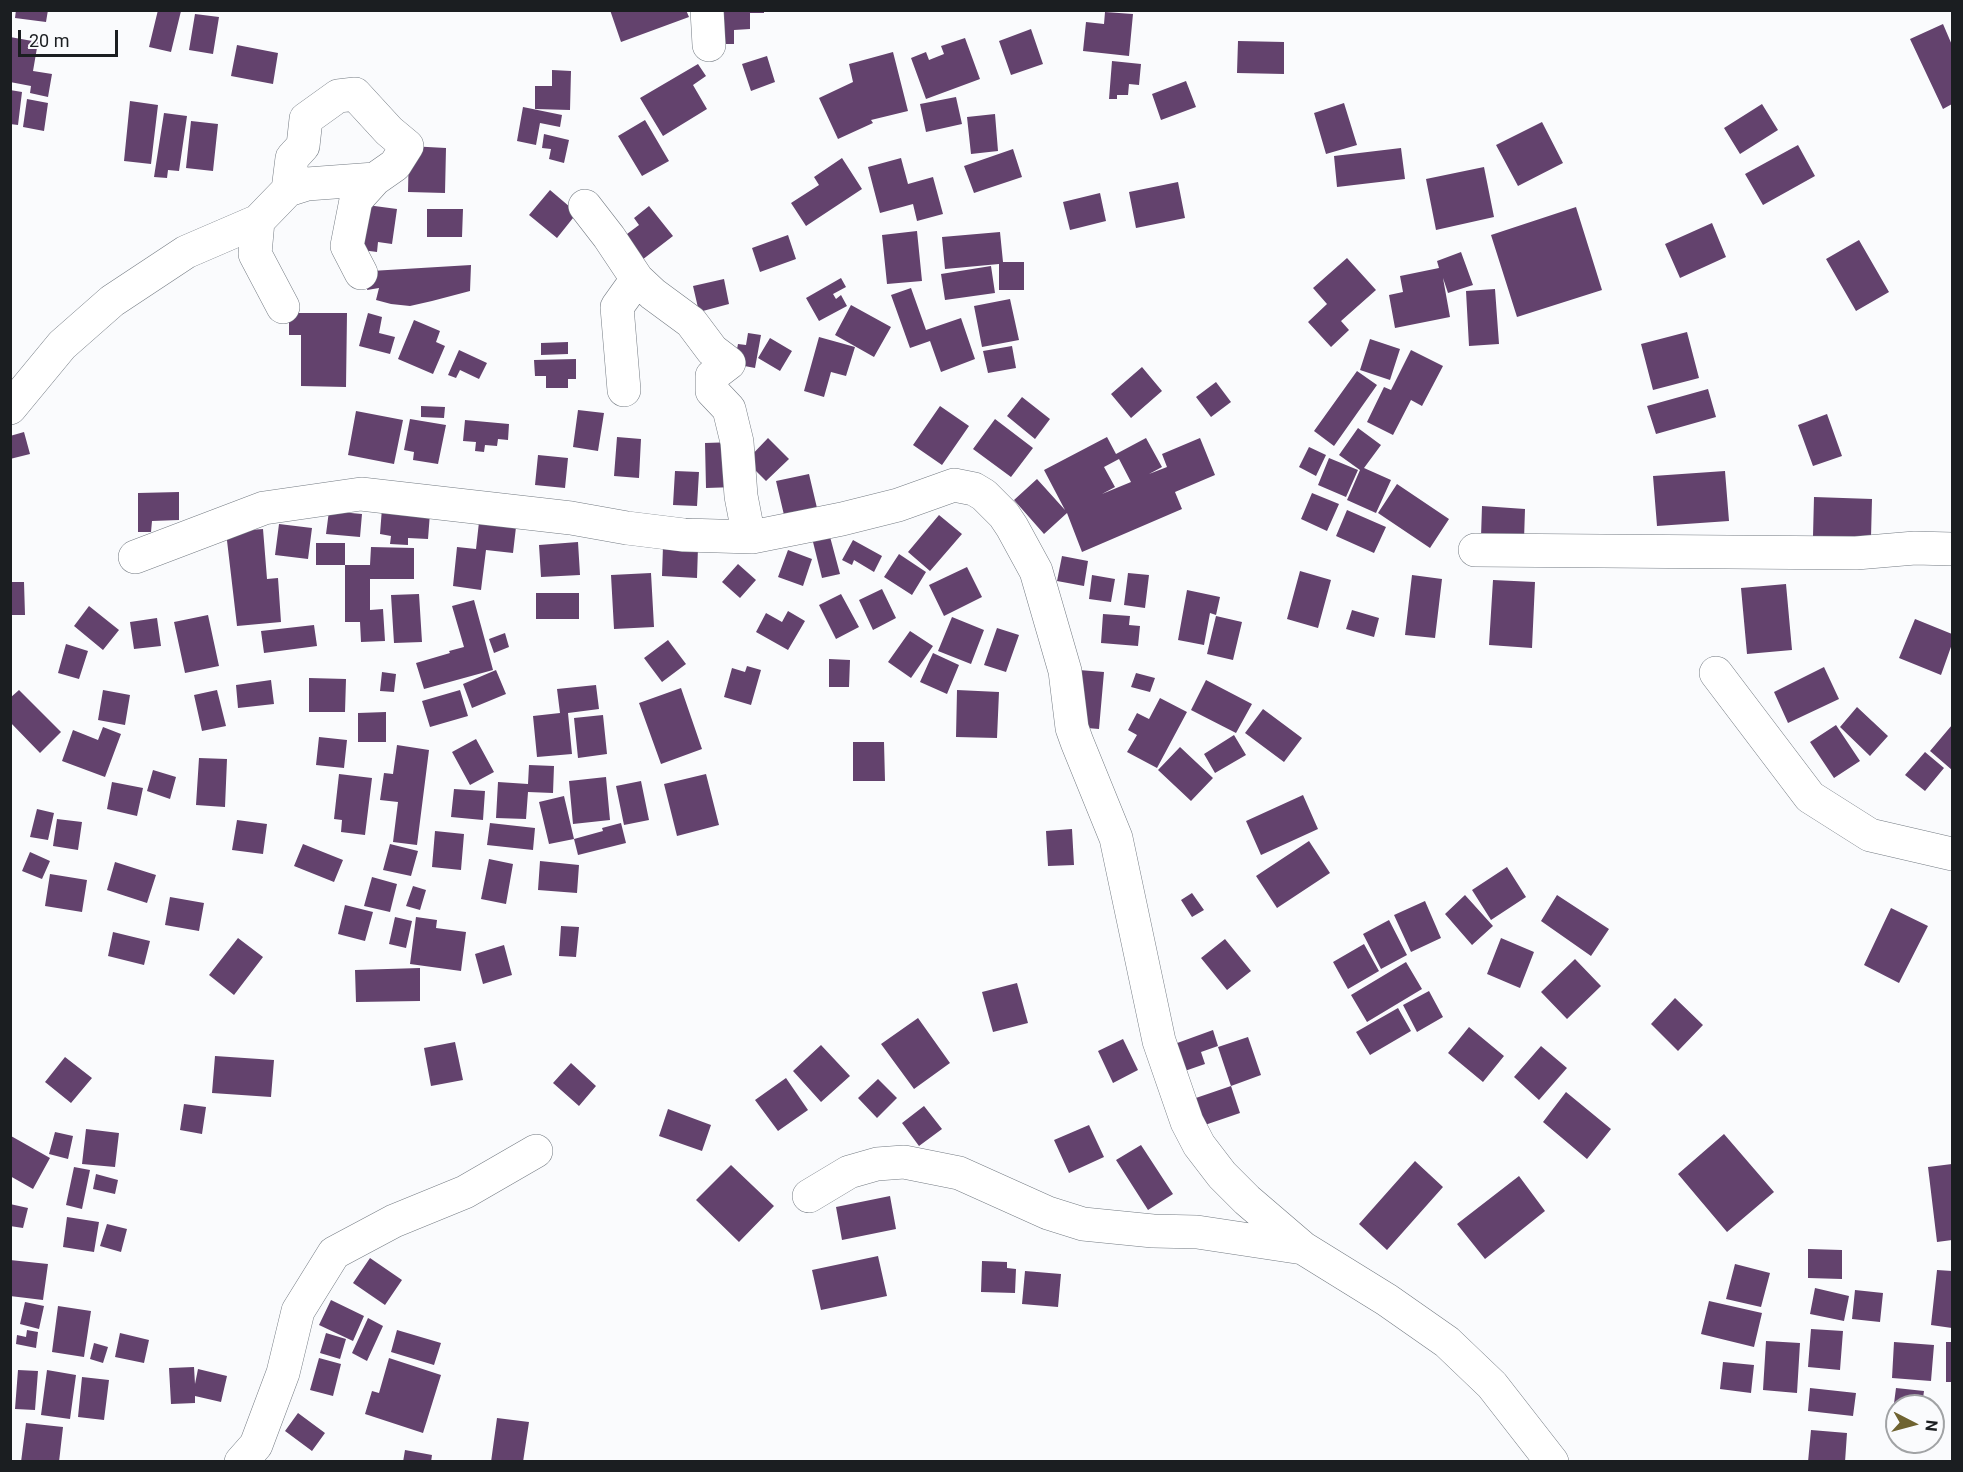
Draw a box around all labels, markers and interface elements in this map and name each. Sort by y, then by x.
scale bar [21,18,122,56]
text: 20 m [29,30,69,51]
north arrow [1885,1394,1945,1454]
text: N [1921,1419,1941,1432]

